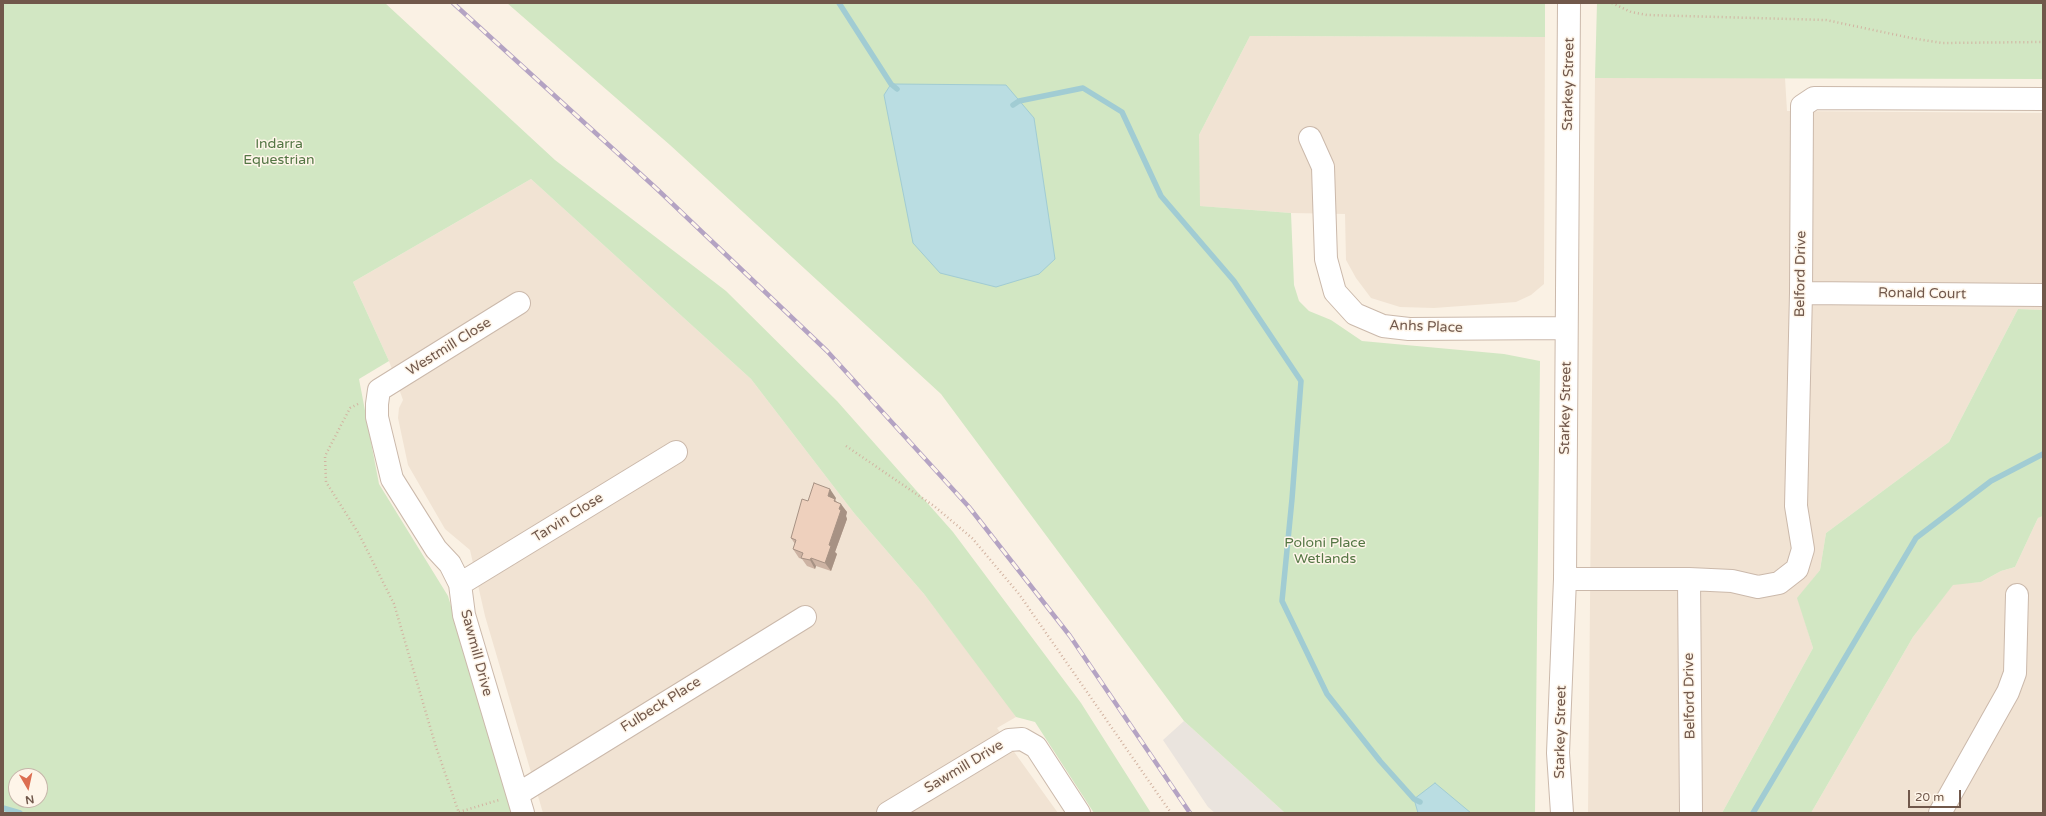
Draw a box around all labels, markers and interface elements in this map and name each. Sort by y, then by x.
street label: Starkey Street [1560,37,1578,131]
park label: Indarra Equestrian [243,136,315,168]
street label: Belford Drive [1792,231,1810,317]
street label: Ronald Court [1878,285,1966,303]
street label: Westmill Close [404,314,494,380]
street label: Anhs Place [1389,317,1463,337]
street label: Starkey Street [1557,361,1575,455]
street label: Tarvin Close [530,490,606,546]
park label: Poloni Place Wetlands [1284,535,1366,568]
street label: Sawmill Drive [456,608,496,698]
street label: Belford Drive [1681,653,1699,739]
street label: Fulbeck Place [618,674,704,736]
street label: Starkey Street [1552,685,1570,779]
street label: Sawmill Drive [922,737,1006,797]
north arrow [8,768,48,808]
scale bar [1910,782,1963,808]
text: 20 m [1915,790,1944,804]
text: N [24,792,35,806]

